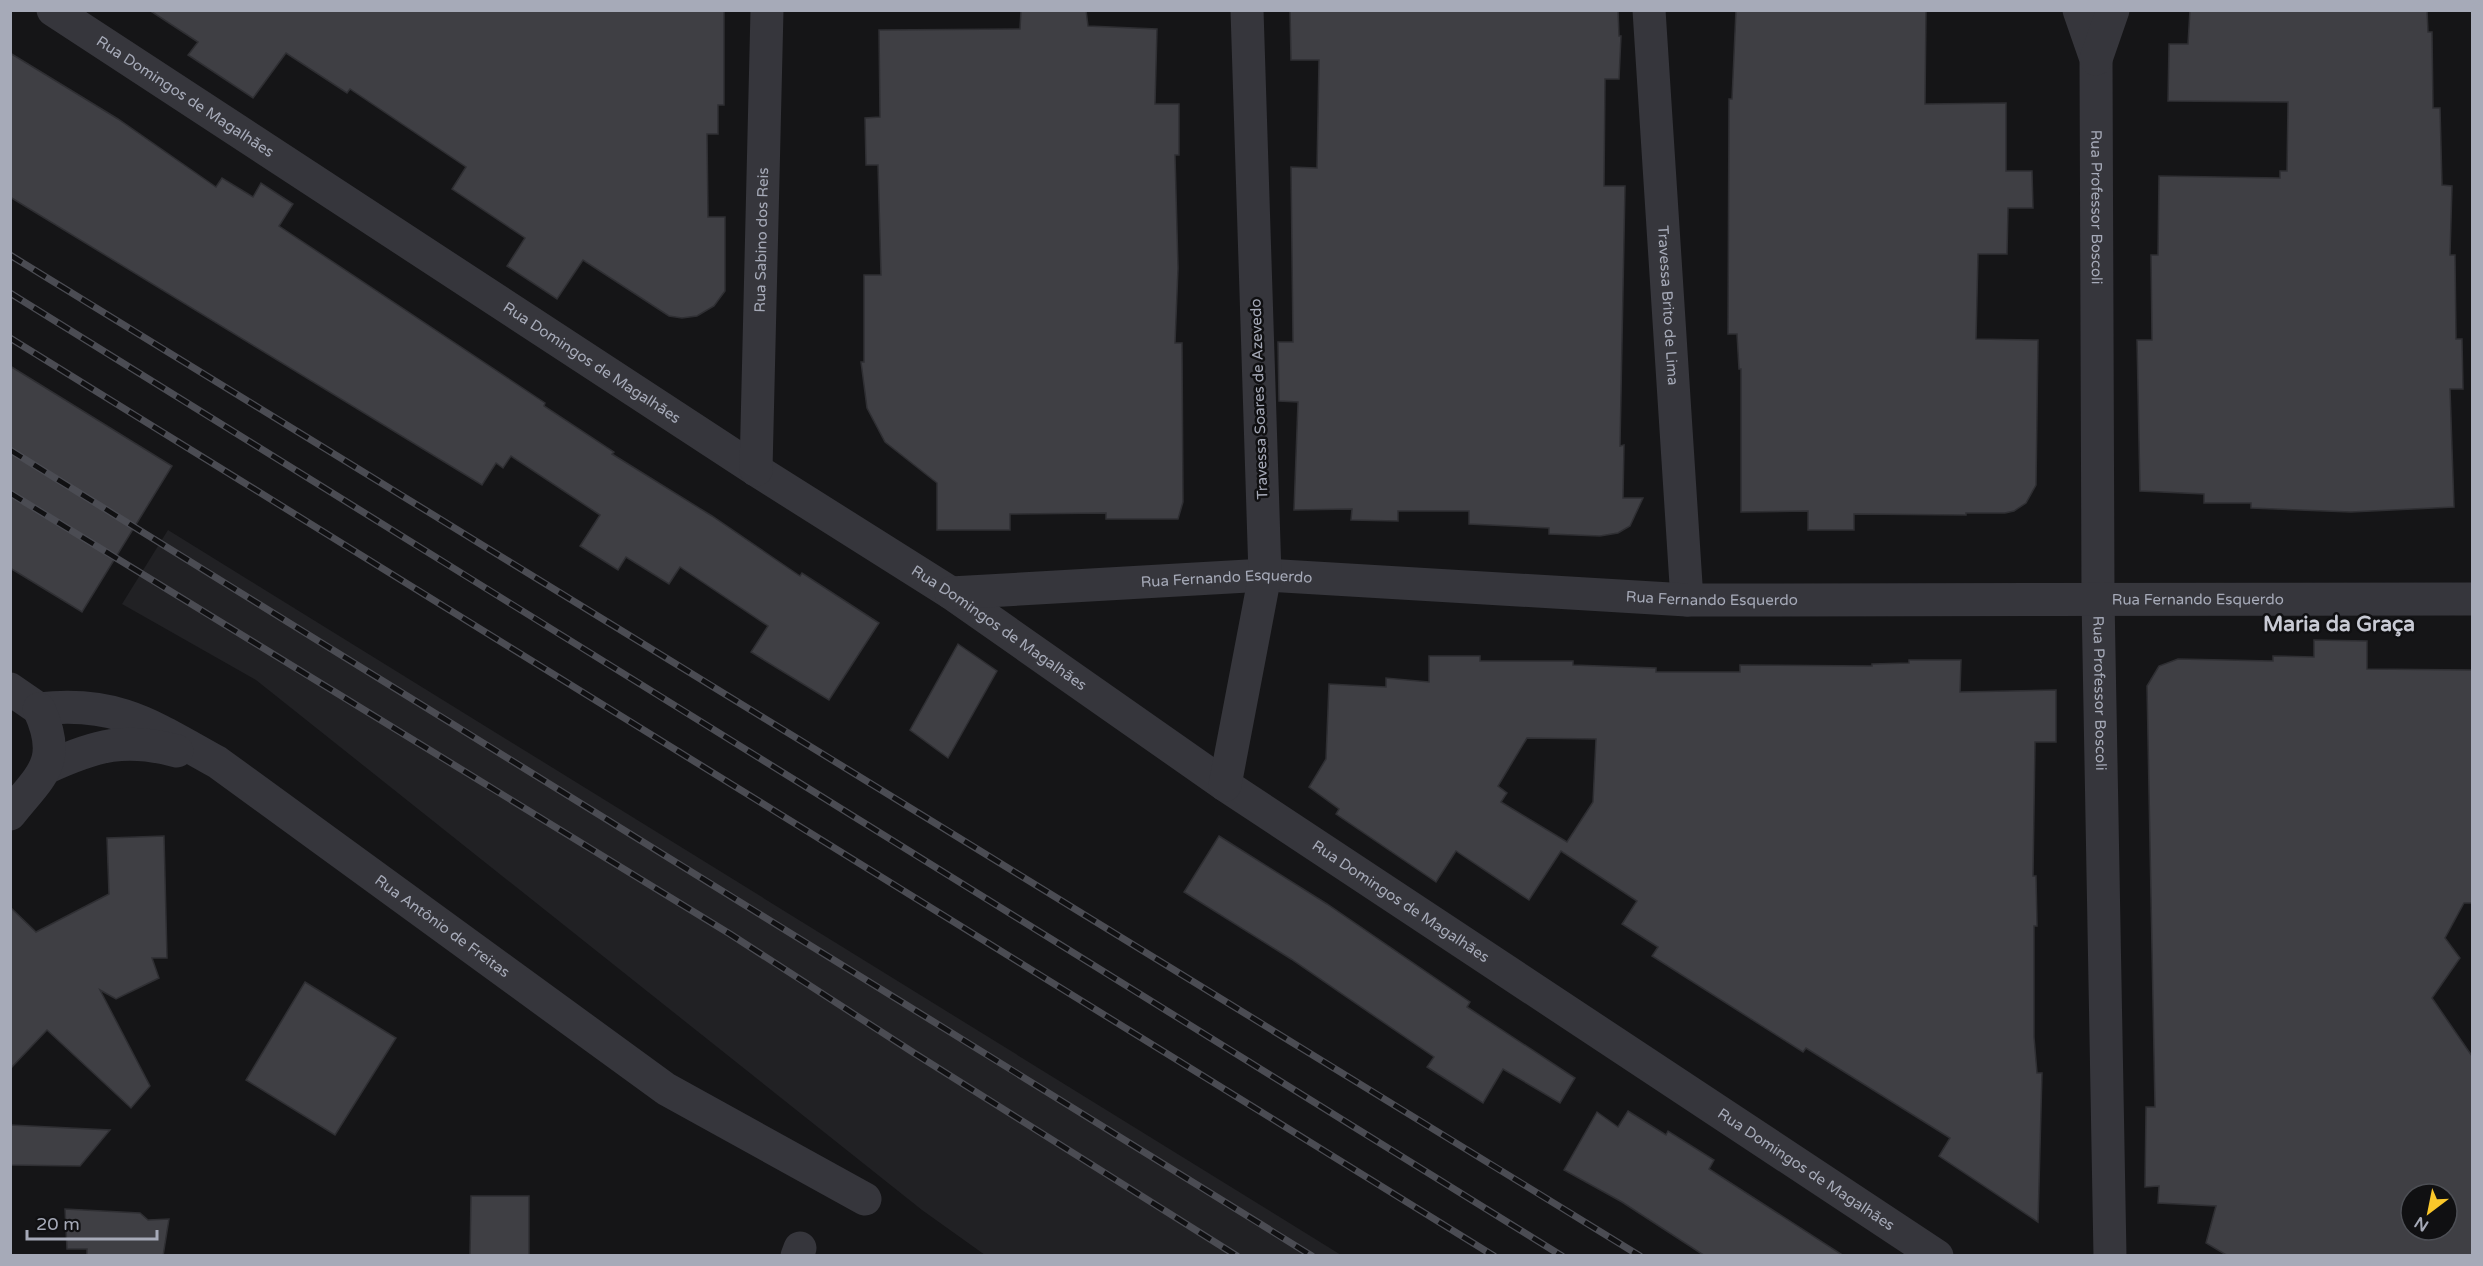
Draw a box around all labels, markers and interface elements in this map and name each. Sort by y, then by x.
street label: Rua Domingos de Magalhães [93,32,277,161]
street label: Rua Professor Boscoli [2087,130,2106,285]
street label: Rua Sabino dos Reis [751,167,772,313]
street label: Travessa Brito de Lima [1654,225,1682,386]
street label: Rua Domingos de Magalhães [500,298,684,427]
street label: Travessa Soares de Azevedo [1246,298,1272,500]
street label: Rua Domingos de Magalhães [908,561,1090,694]
street label: Rua Fernando Esquerdo [1140,566,1313,591]
street label: Rua Fernando Esquerdo [1625,587,1798,609]
street label: Rua Fernando Esquerdo [2112,590,2284,608]
district label: Maria da Graça [2263,612,2415,637]
street label: Rua Professor Boscoli [2089,616,2110,771]
street label: Rua Domingos de Magalhães [1309,836,1493,966]
street label: Rua Antônio de Freitas [371,871,513,981]
street label: Rua Domingos de Magalhães [1714,1104,1898,1234]
north arrow [2399,1182,2459,1242]
scale bar [27,1203,158,1241]
text: N [2411,1212,2432,1236]
text: 20 m [36,1213,80,1235]

